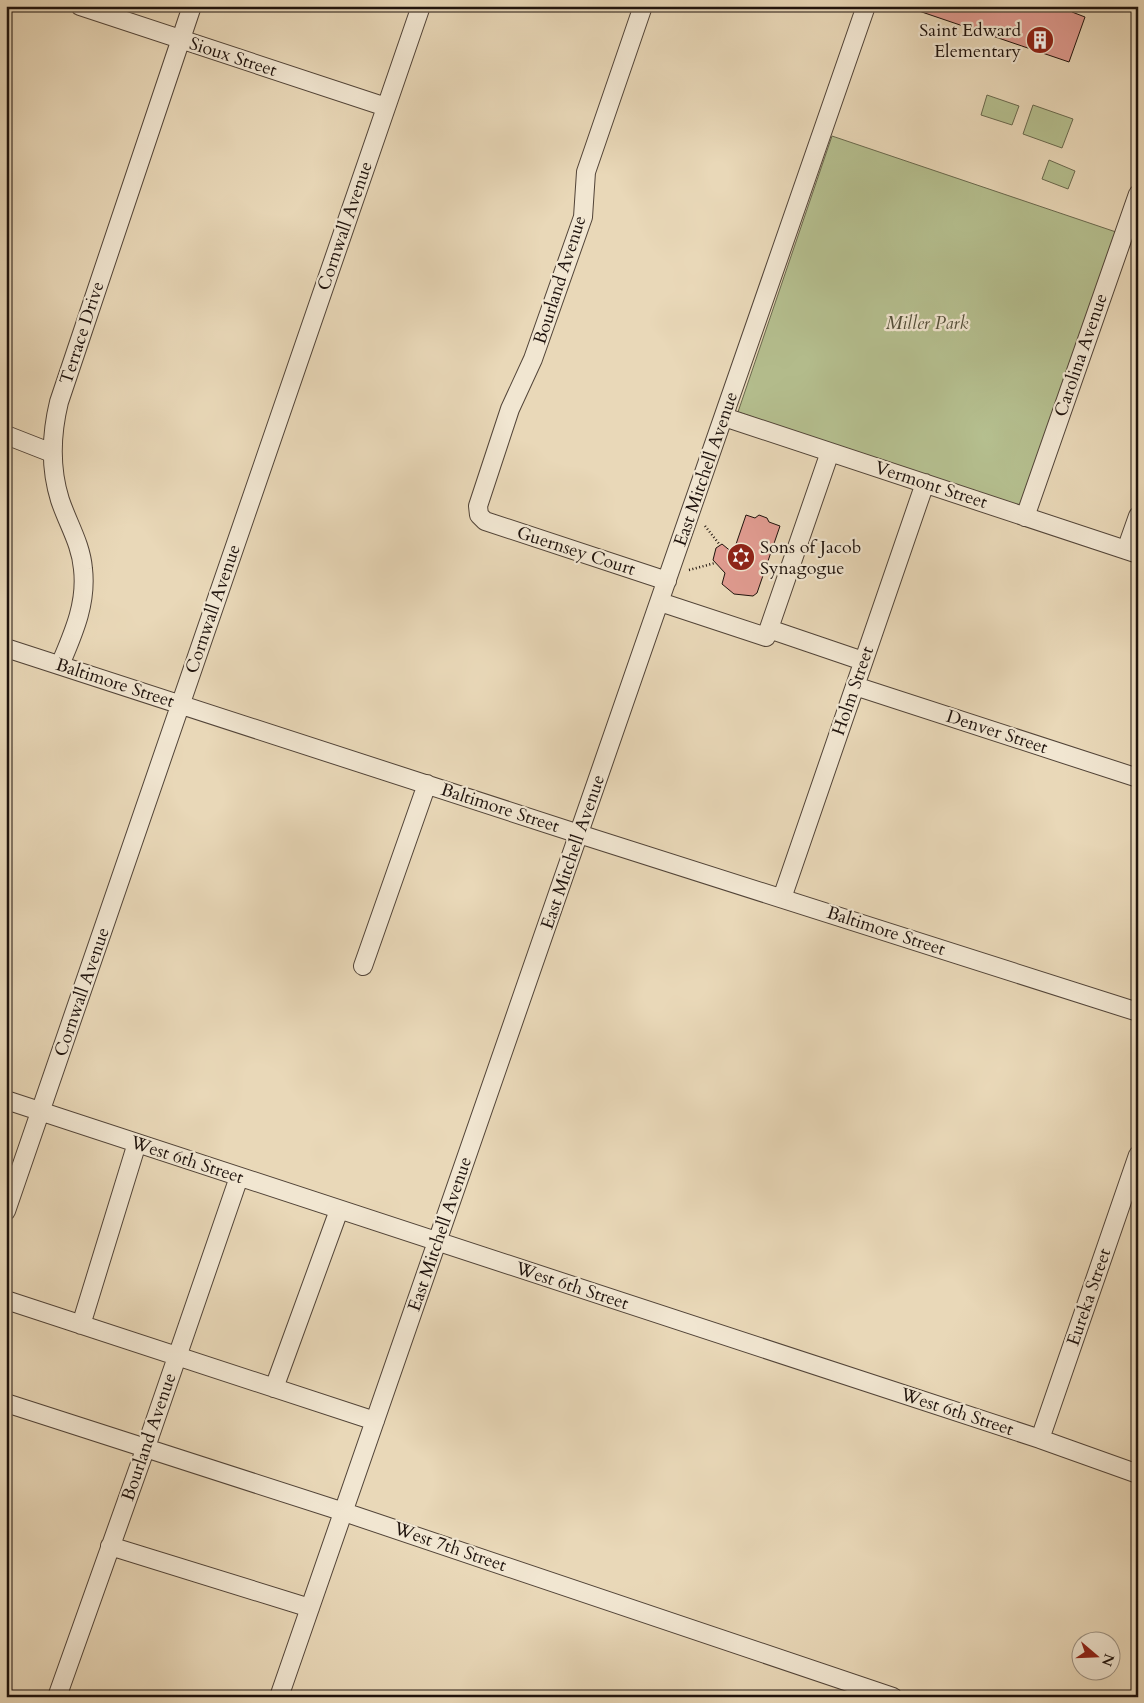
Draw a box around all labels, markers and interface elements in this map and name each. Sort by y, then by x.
place label: Saint Edward Elementary [919,18,1021,64]
building icon: Saint Edward Elementary [1025,25,1055,55]
street label: Sioux Street [186,31,280,83]
street label: Cornwall Avenue [311,158,379,294]
street label: Bourland Avenue [527,213,593,347]
street label: Terrace Drive [54,278,110,388]
street label: Carolina Avenue [1048,290,1114,420]
park label: Miller Park [886,311,968,336]
street label: East Mitchell Avenue [668,388,744,550]
street label: Vermont Street [872,455,991,515]
street label: Guernsey Court [514,520,639,582]
place label: Sons of Jacob Synagogue [760,535,861,581]
street label: Cornwall Avenue [179,541,247,677]
synagogue icon: Sons of Jacob Synagogue [726,542,756,572]
street label: Holm Street [826,643,880,739]
street label: Baltimore Street [53,652,178,714]
street label: Denver Street [943,704,1051,760]
street label: East Mitchell Avenue [535,771,611,933]
street label: Baltimore Street [438,777,563,839]
street label: Baltimore Street [824,900,949,962]
street label: Cornwall Avenue [48,924,116,1060]
street label: West 6th Street [126,1130,247,1190]
street label: East Mitchell Avenue [402,1153,478,1315]
street label: Eureka Street [1061,1245,1117,1349]
street label: West 6th Street [511,1256,632,1316]
street label: Bourland Avenue [115,1370,183,1504]
street label: West 6th Street [896,1382,1017,1442]
street label: West 7th Street [389,1516,510,1578]
north arrow [1072,1630,1122,1680]
text: N [1097,1651,1119,1669]

